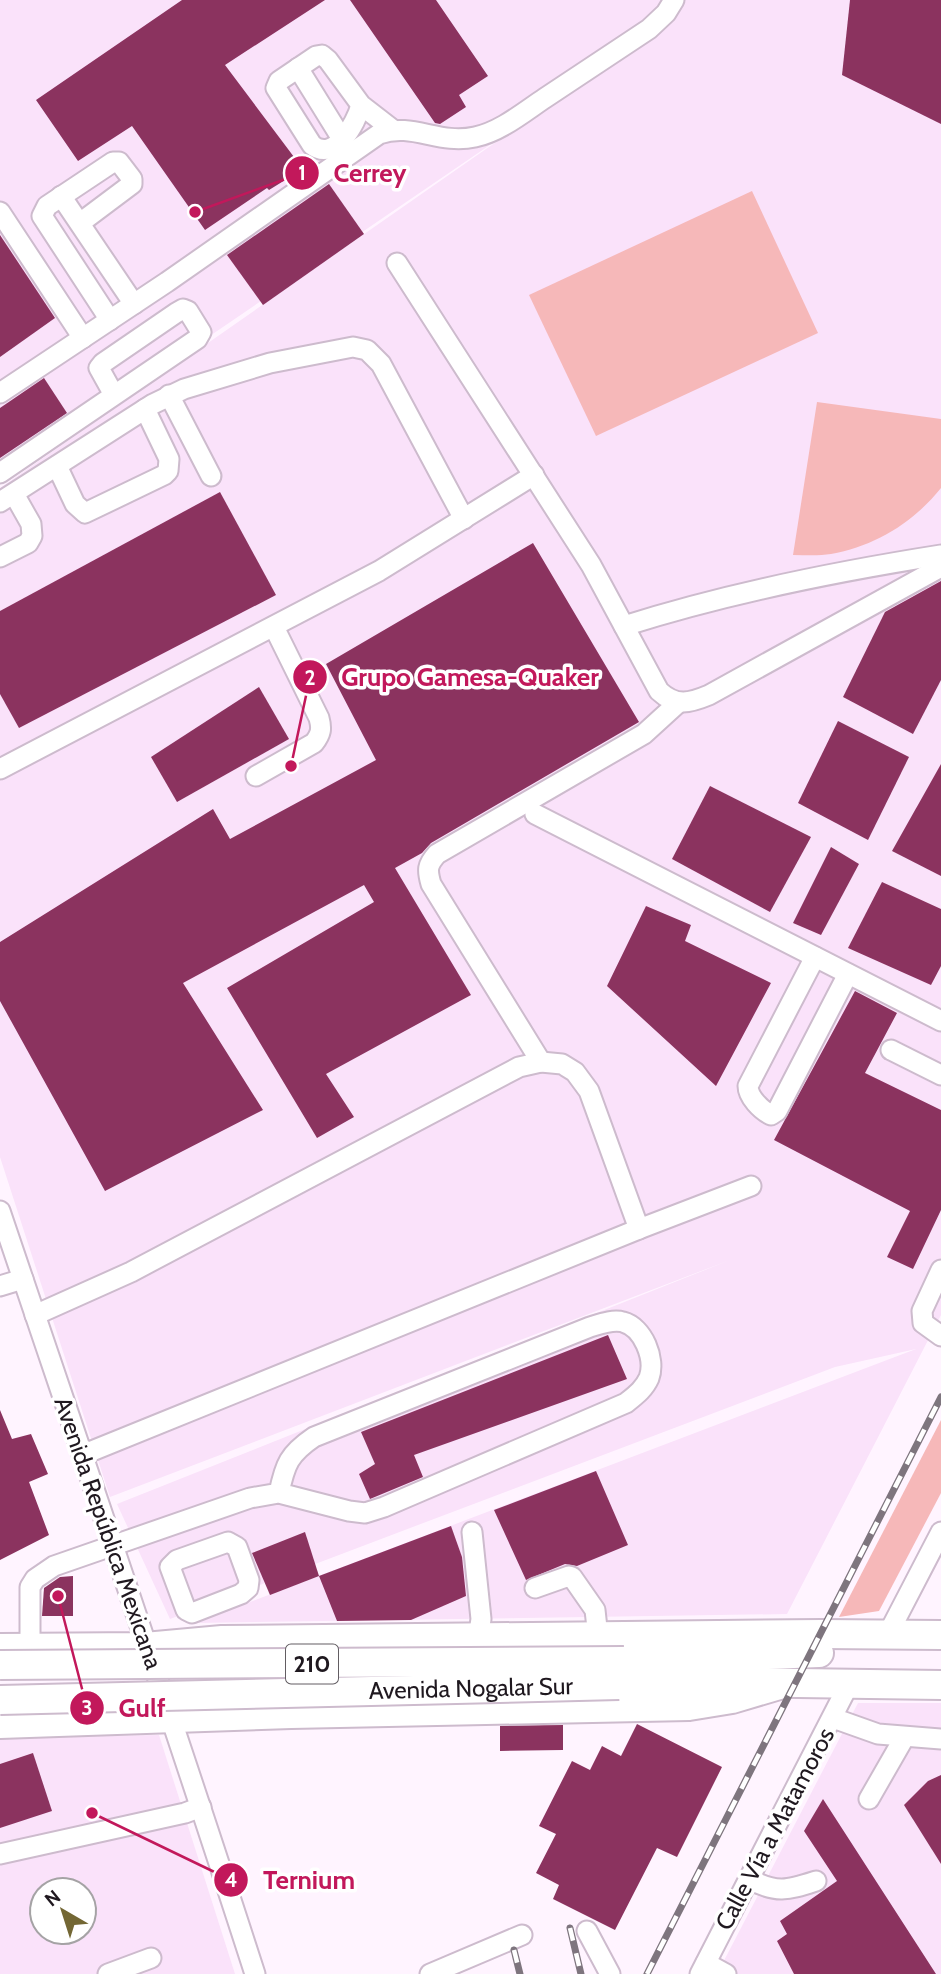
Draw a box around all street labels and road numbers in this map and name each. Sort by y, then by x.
street label: Avenida República Mexicana [48,1393,169,1673]
road number: 210 [286,1644,338,1684]
street label: Avenida Nogalar Sur [368,1671,574,1705]
street label: Calle Vía a Matamoros [709,1723,840,1935]

